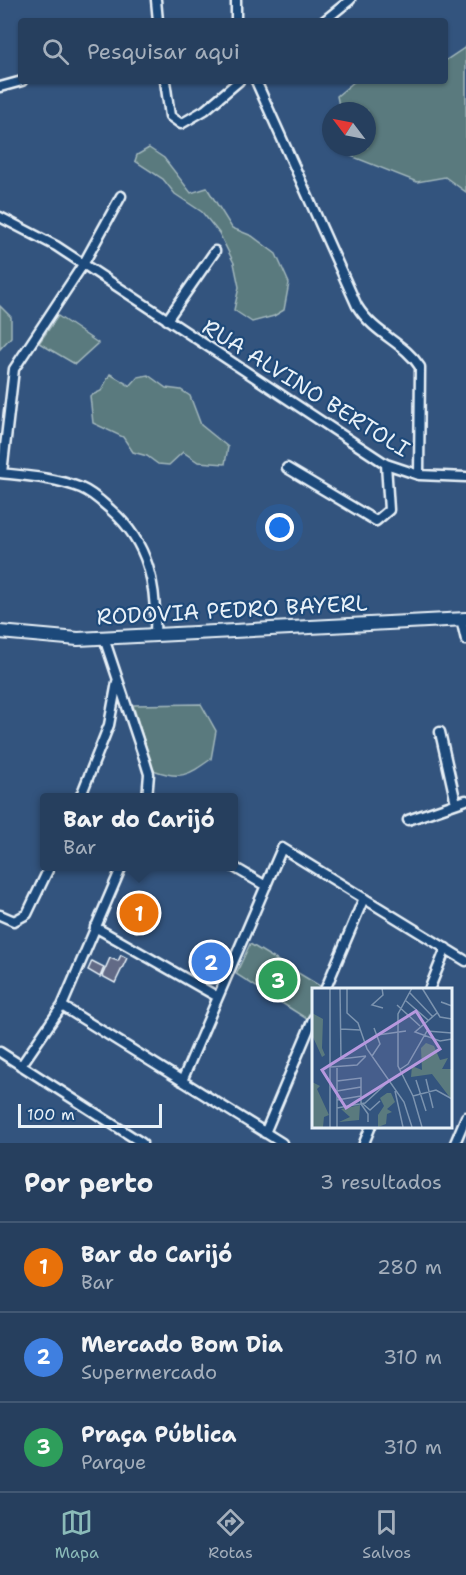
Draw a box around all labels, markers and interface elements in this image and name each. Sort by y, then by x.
search box [18,18,448,84]
icon: search [39,35,72,68]
text: Pesquisar aqui [87,37,240,66]
north arrow [322,102,376,156]
street label: RUA ALVINO BERTOLI [197,312,415,464]
your location [265,513,294,542]
street label: RODOVIA PEDRO BAYERL [96,588,368,632]
popup [40,793,238,871]
text: Bar do Carijó [63,805,215,834]
text: Bar [63,834,97,860]
pin: 1 [120,890,158,936]
pin: 2 [192,940,230,984]
pin: 3 [258,958,298,1002]
inset map [312,988,451,1128]
scale bar [18,1101,162,1128]
text: 100 m [27,1104,75,1125]
text: Por perto [24,1165,153,1200]
text: 3 resultados [320,1169,442,1195]
text: Bar do Carijó [81,1240,232,1269]
text: 1 [39,1254,48,1280]
text: 280 m [377,1254,442,1280]
text: Bar [81,1269,114,1295]
text: Mercado Bom Dia [81,1330,283,1359]
text: 2 [37,1344,51,1370]
text: 310 m [383,1344,442,1370]
text: Supermercado [81,1359,217,1385]
text: Praça Pública [81,1420,237,1449]
text: 3 [37,1434,51,1460]
text: 310 m [383,1434,442,1460]
text: Parque [81,1449,146,1475]
tab: Mapa [55,1506,99,1563]
tab: Rotas [208,1506,253,1563]
tab: Salvos [362,1506,411,1563]

